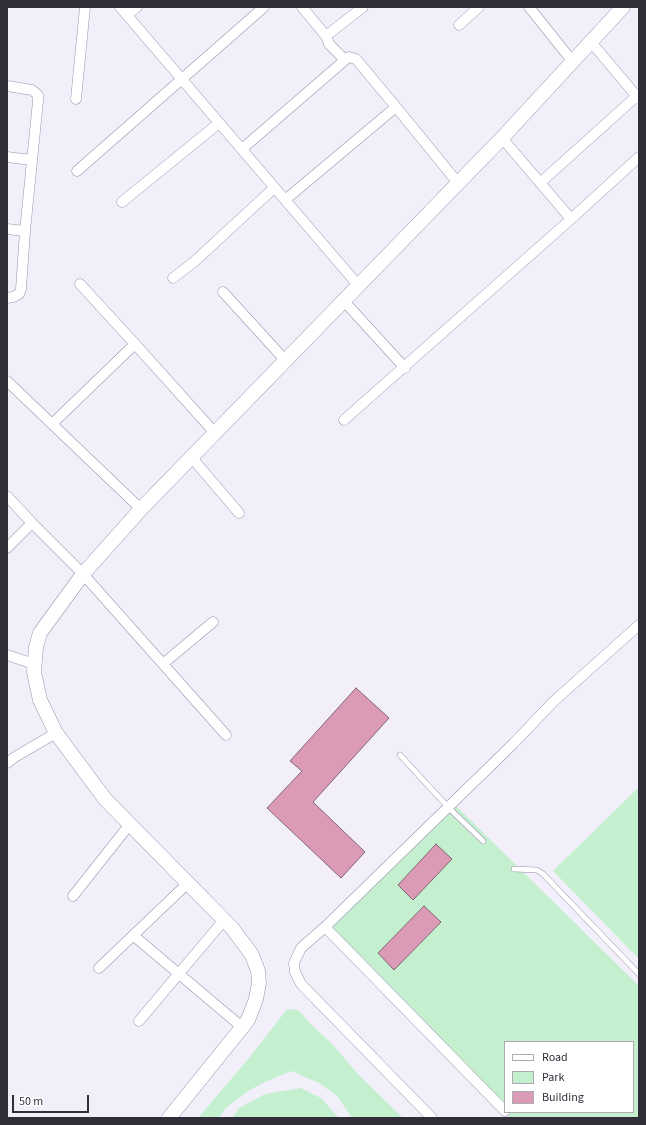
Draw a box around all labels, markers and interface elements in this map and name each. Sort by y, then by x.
legend [504,1041,634,1113]
text: Road [542,1049,568,1066]
text: Park [542,1069,564,1086]
scale bar [14,1087,91,1113]
text: Building [542,1089,584,1106]
text: 50 m [19,1093,43,1110]

